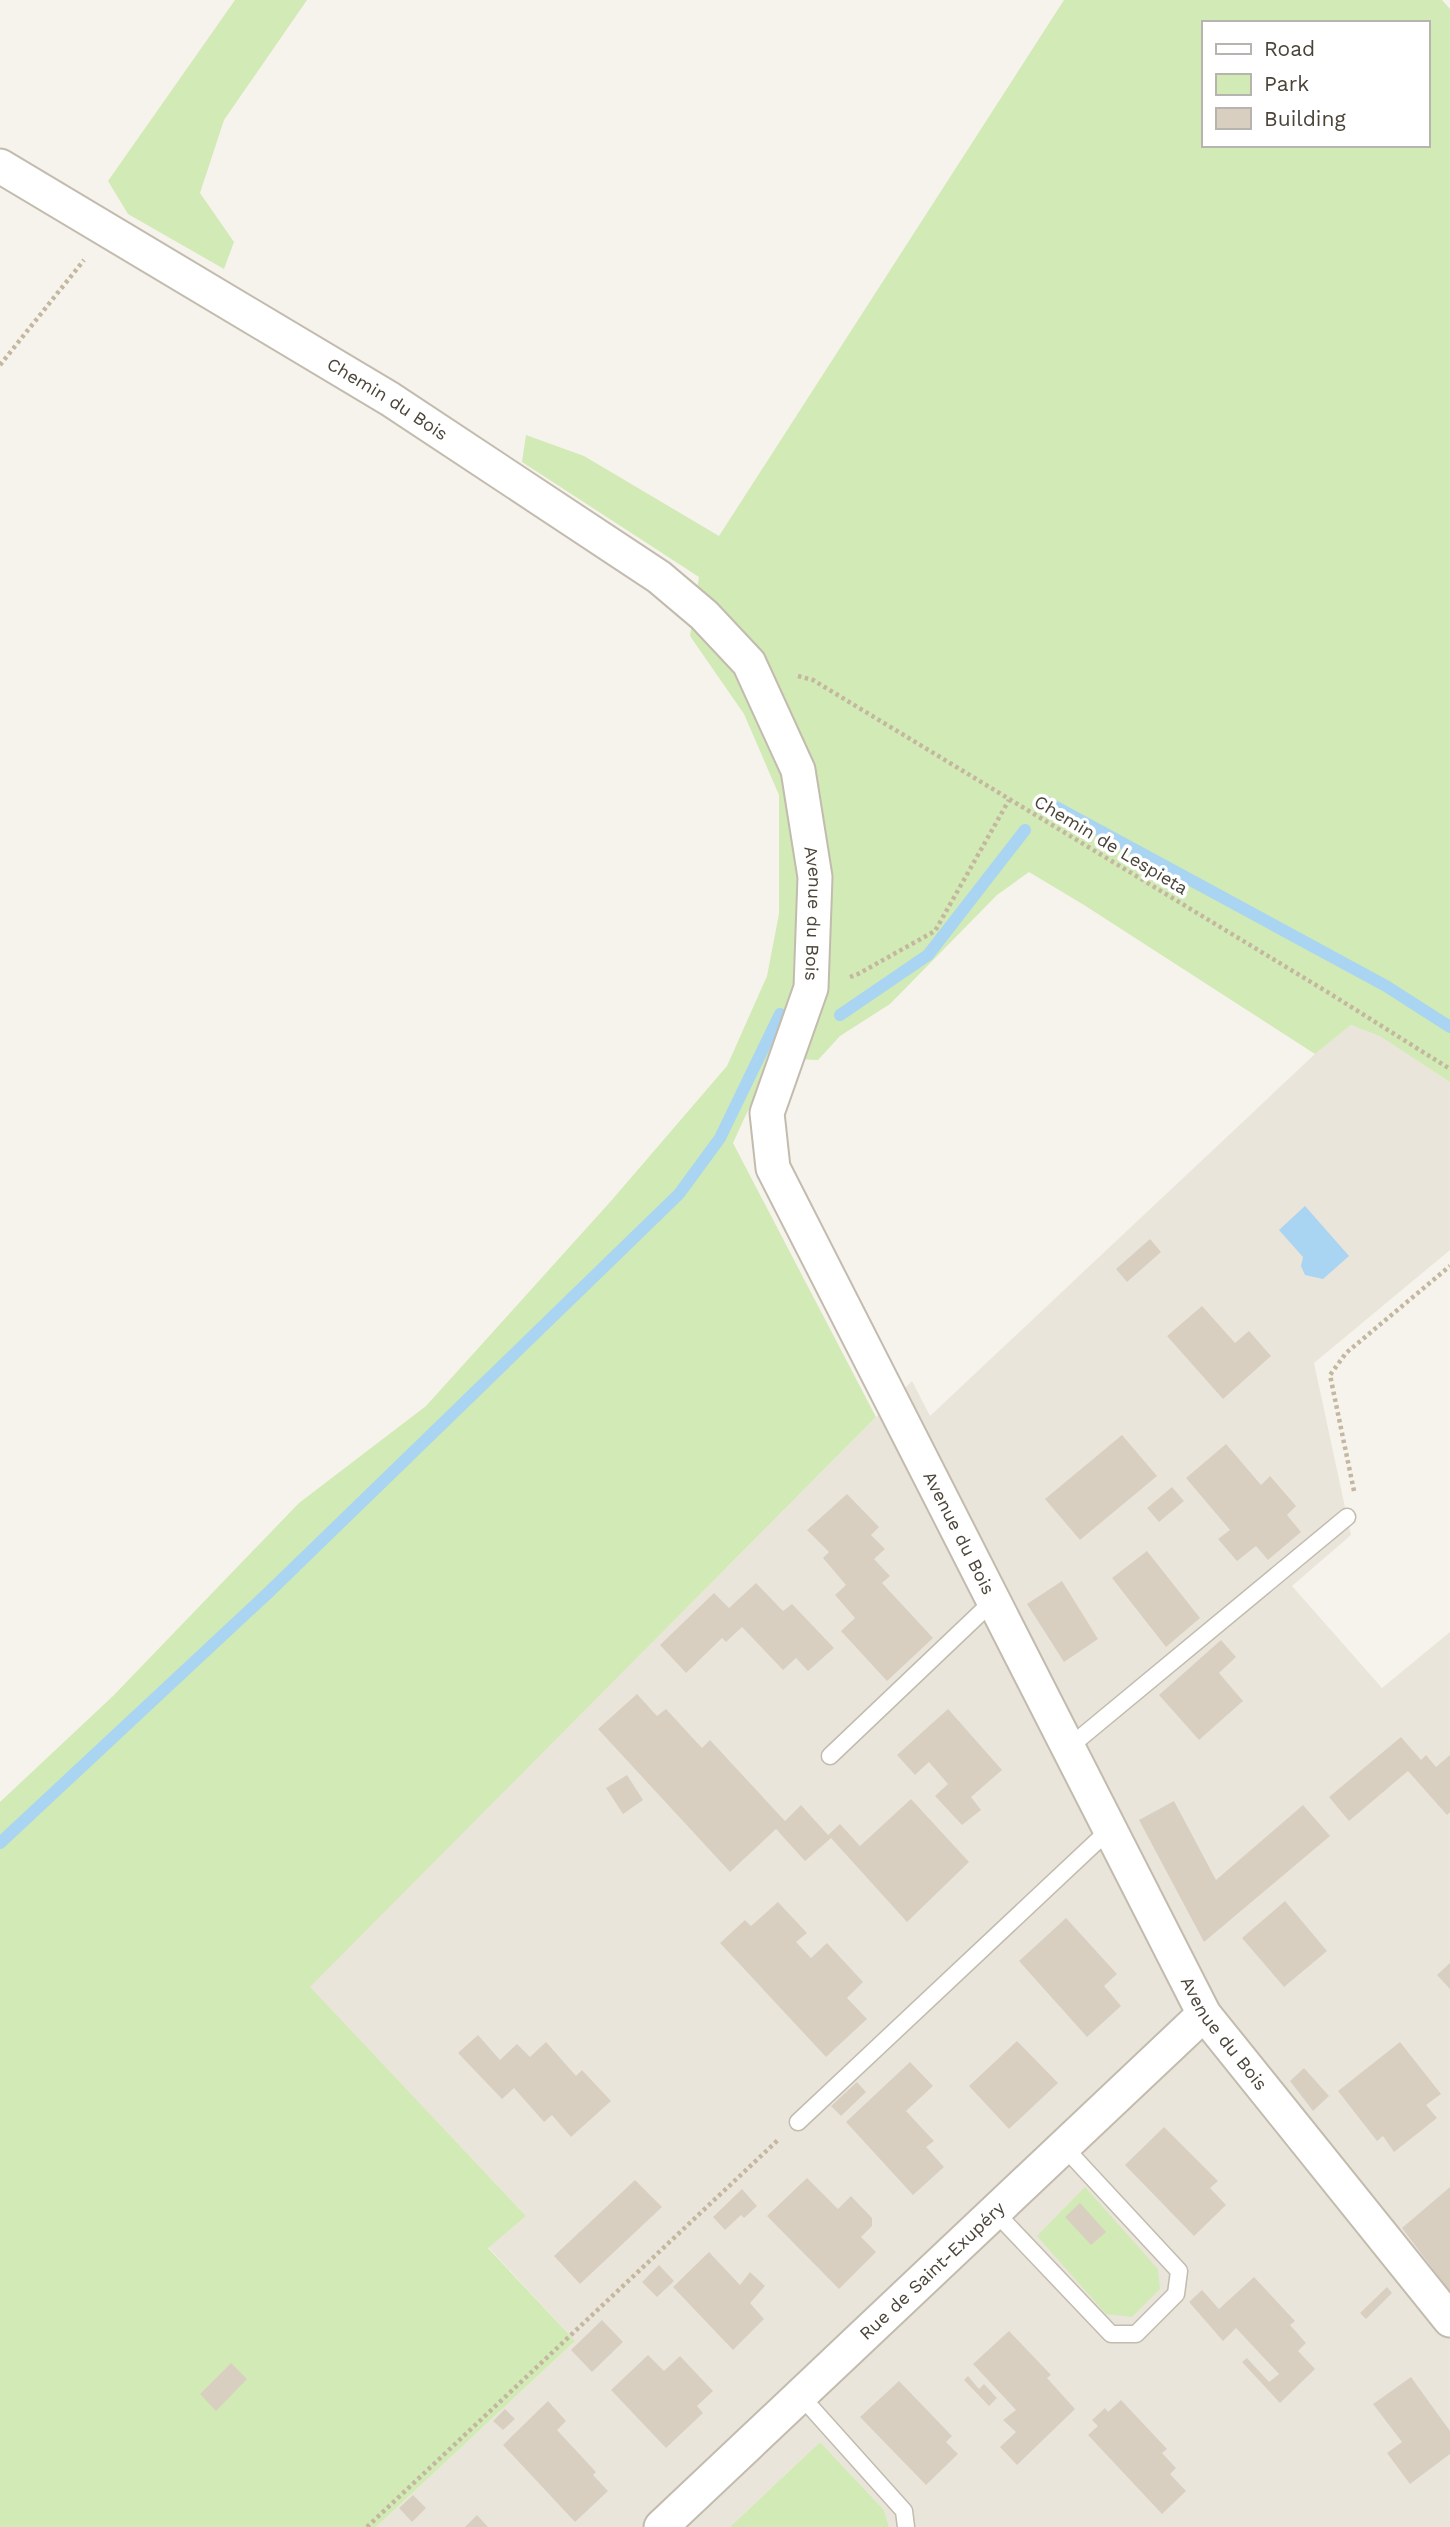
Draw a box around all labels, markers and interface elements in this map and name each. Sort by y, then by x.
legend [1202,21,1429,147]
text: Road [1264,36,1315,61]
text: Park [1264,71,1309,96]
text: Building [1264,106,1346,131]
street label: Chemin du Bois [323,353,452,444]
street label: Chemin de Lespieta [1031,790,1192,899]
street label: Avenue du Bois [800,844,826,981]
street label: Avenue du Bois [919,1468,999,1598]
street label: Avenue du Bois [1177,1973,1272,2094]
street label: Rue de Saint-Exupéry [855,2197,1009,2344]

